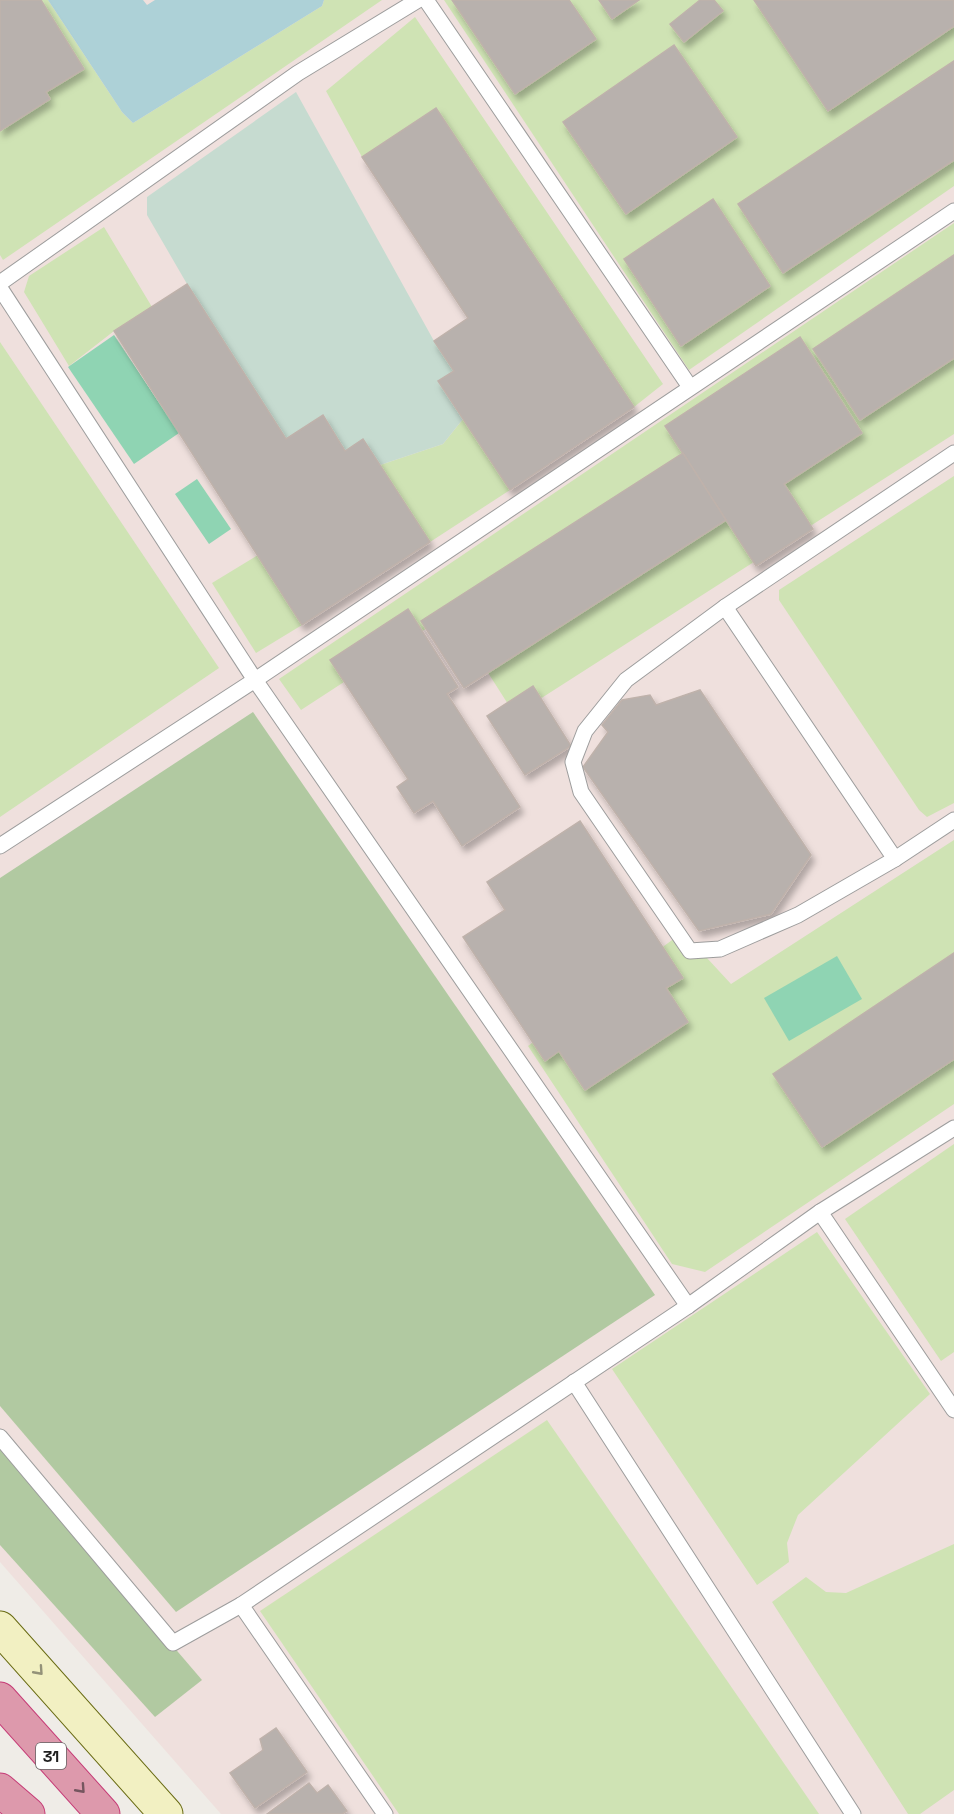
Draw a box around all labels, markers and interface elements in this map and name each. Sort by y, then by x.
one-way arrow [32,1665,43,1675]
road number: 31 [36,1743,66,1769]
one-way arrow [74,1783,85,1793]

